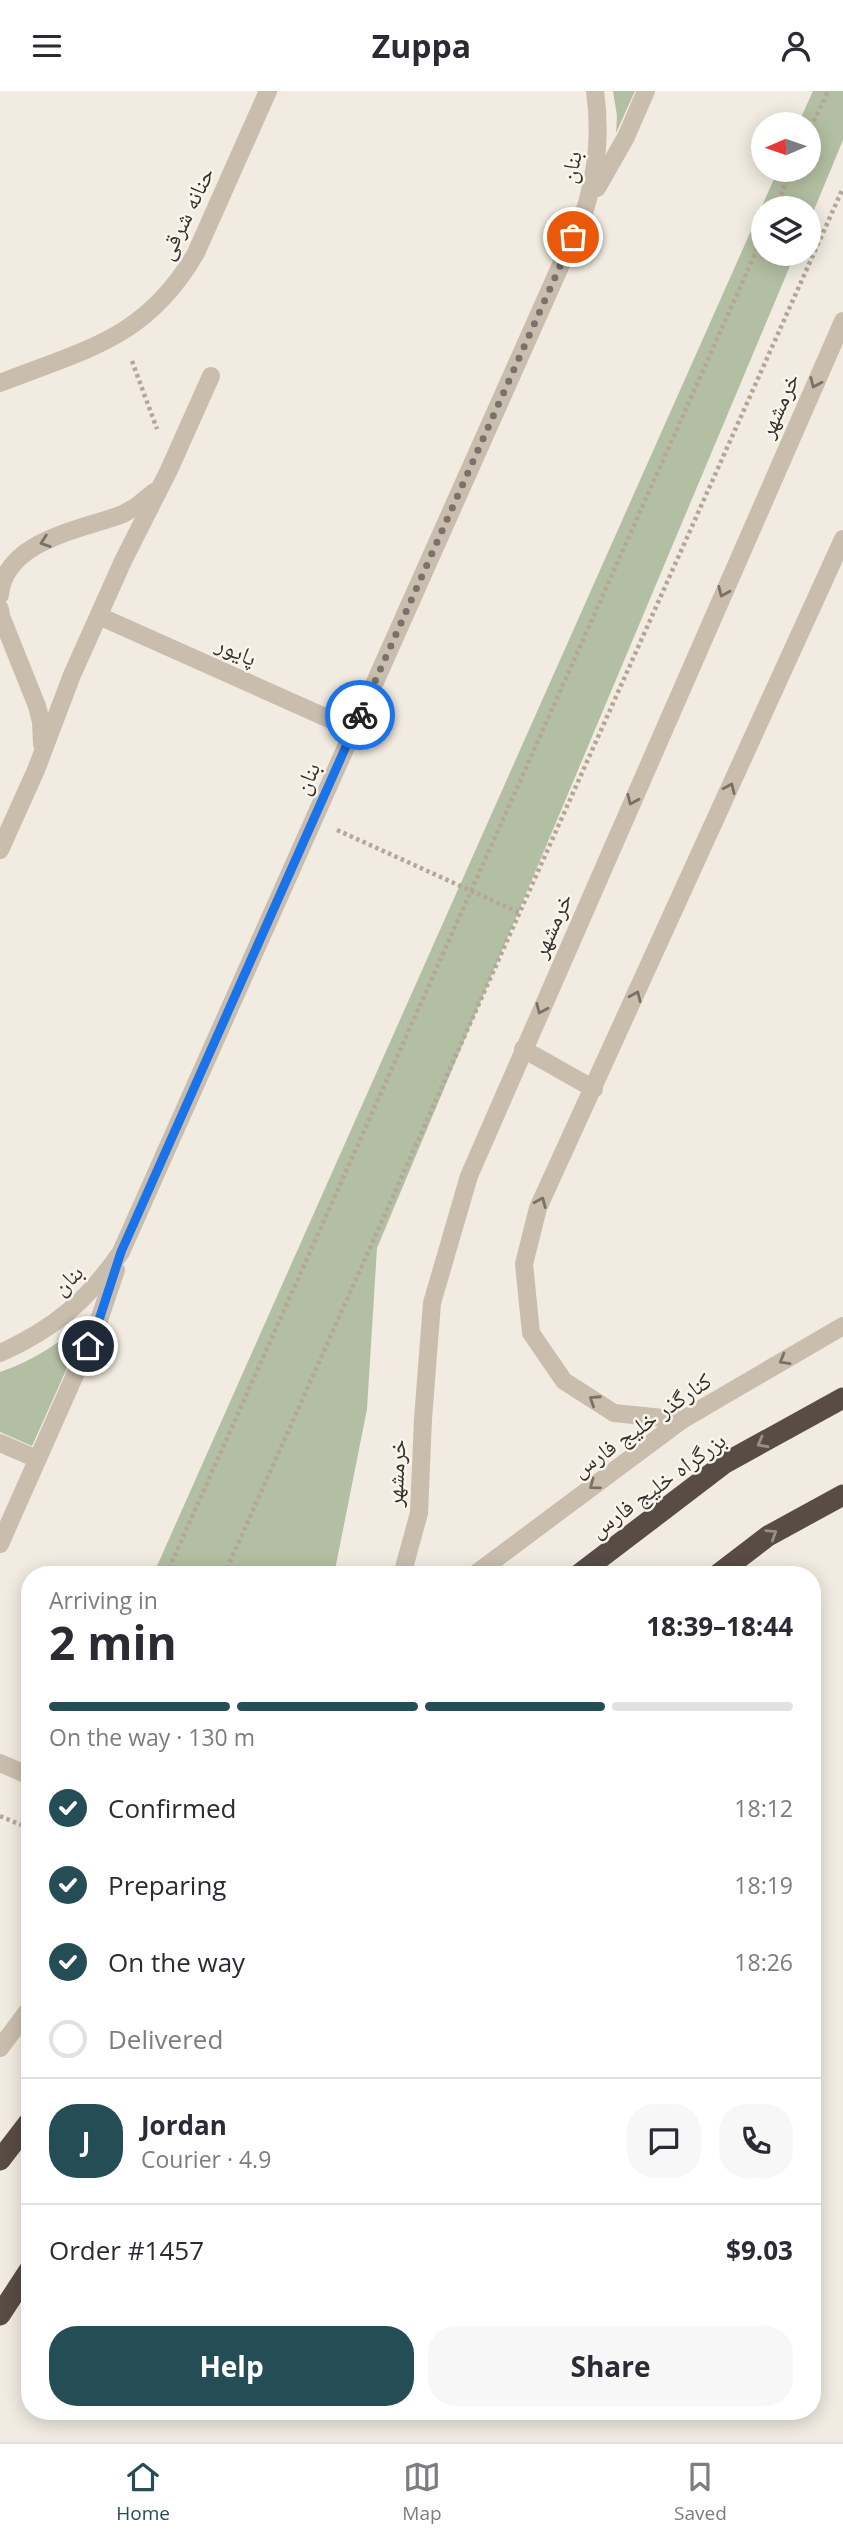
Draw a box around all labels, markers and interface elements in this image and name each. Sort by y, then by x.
text: Zuppa [372,24,471,67]
icon: menu [28,27,66,65]
icon: person [777,27,815,65]
north arrow [751,112,821,182]
map controls [751,112,821,266]
street label: بنان [551,148,589,186]
street label: حنانه شرقی [149,161,221,265]
button: layers [751,196,821,266]
pin [543,207,603,267]
icon: bag [554,218,592,256]
street label: خرمشهر [749,368,806,443]
one-way arrow [809,376,823,389]
one-way arrow [40,533,52,547]
one-way arrow [717,584,731,597]
street label: پایور [211,627,262,673]
courier [325,680,395,750]
icon: bike [341,696,379,734]
street label: بنان [285,757,327,799]
one-way arrow [722,783,736,795]
one-way arrow [626,793,640,805]
street label: خرمشهر [522,888,579,963]
one-way arrow [628,990,642,1003]
one-way arrow [535,1001,549,1014]
one-way arrow [533,1197,547,1209]
street label: بنان [44,1256,90,1302]
pin [58,1316,118,1376]
icon: home [69,1327,107,1365]
one-way arrow [779,1352,792,1365]
street label: کنارگذر خلیج فارس [565,1364,718,1484]
one-way arrow [588,1395,601,1408]
street label: بزرگراه خلیج فارس [582,1424,732,1544]
one-way arrow [757,1434,769,1448]
street label: خرمشهر [377,1438,413,1509]
one-way arrow [589,1477,602,1490]
one-way arrow [764,1530,777,1543]
text: Arriving in [49,1584,158,1616]
text: 18:39–18:44 [646,1608,793,1644]
text: 2 min [49,1611,177,1673]
text: On the way · 130 m [49,1721,255,1753]
icon: check [49,1789,87,1827]
text: Confirmed [108,1790,236,1826]
text: 18:12 [734,1792,793,1824]
icon: check [49,1866,87,1904]
text: Preparing [108,1867,226,1903]
text: 18:19 [734,1869,793,1901]
icon: check [49,1943,87,1981]
text: On the way [108,1944,245,1980]
text: 18:26 [734,1946,793,1978]
text: Delivered [108,2021,223,2057]
button: chat [627,2104,701,2178]
button: phone [719,2104,793,2178]
text: Jordan [141,2107,227,2143]
text: J [82,2123,90,2159]
text: Courier · 4.9 [141,2143,271,2175]
text: Order #1457 [49,2232,204,2268]
text: $9.03 [726,2232,793,2268]
button: Help [49,2326,414,2406]
button: Share [428,2326,793,2406]
tab: Home [116,2458,170,2526]
tab: Map [402,2458,442,2526]
tab: Saved [674,2458,727,2526]

